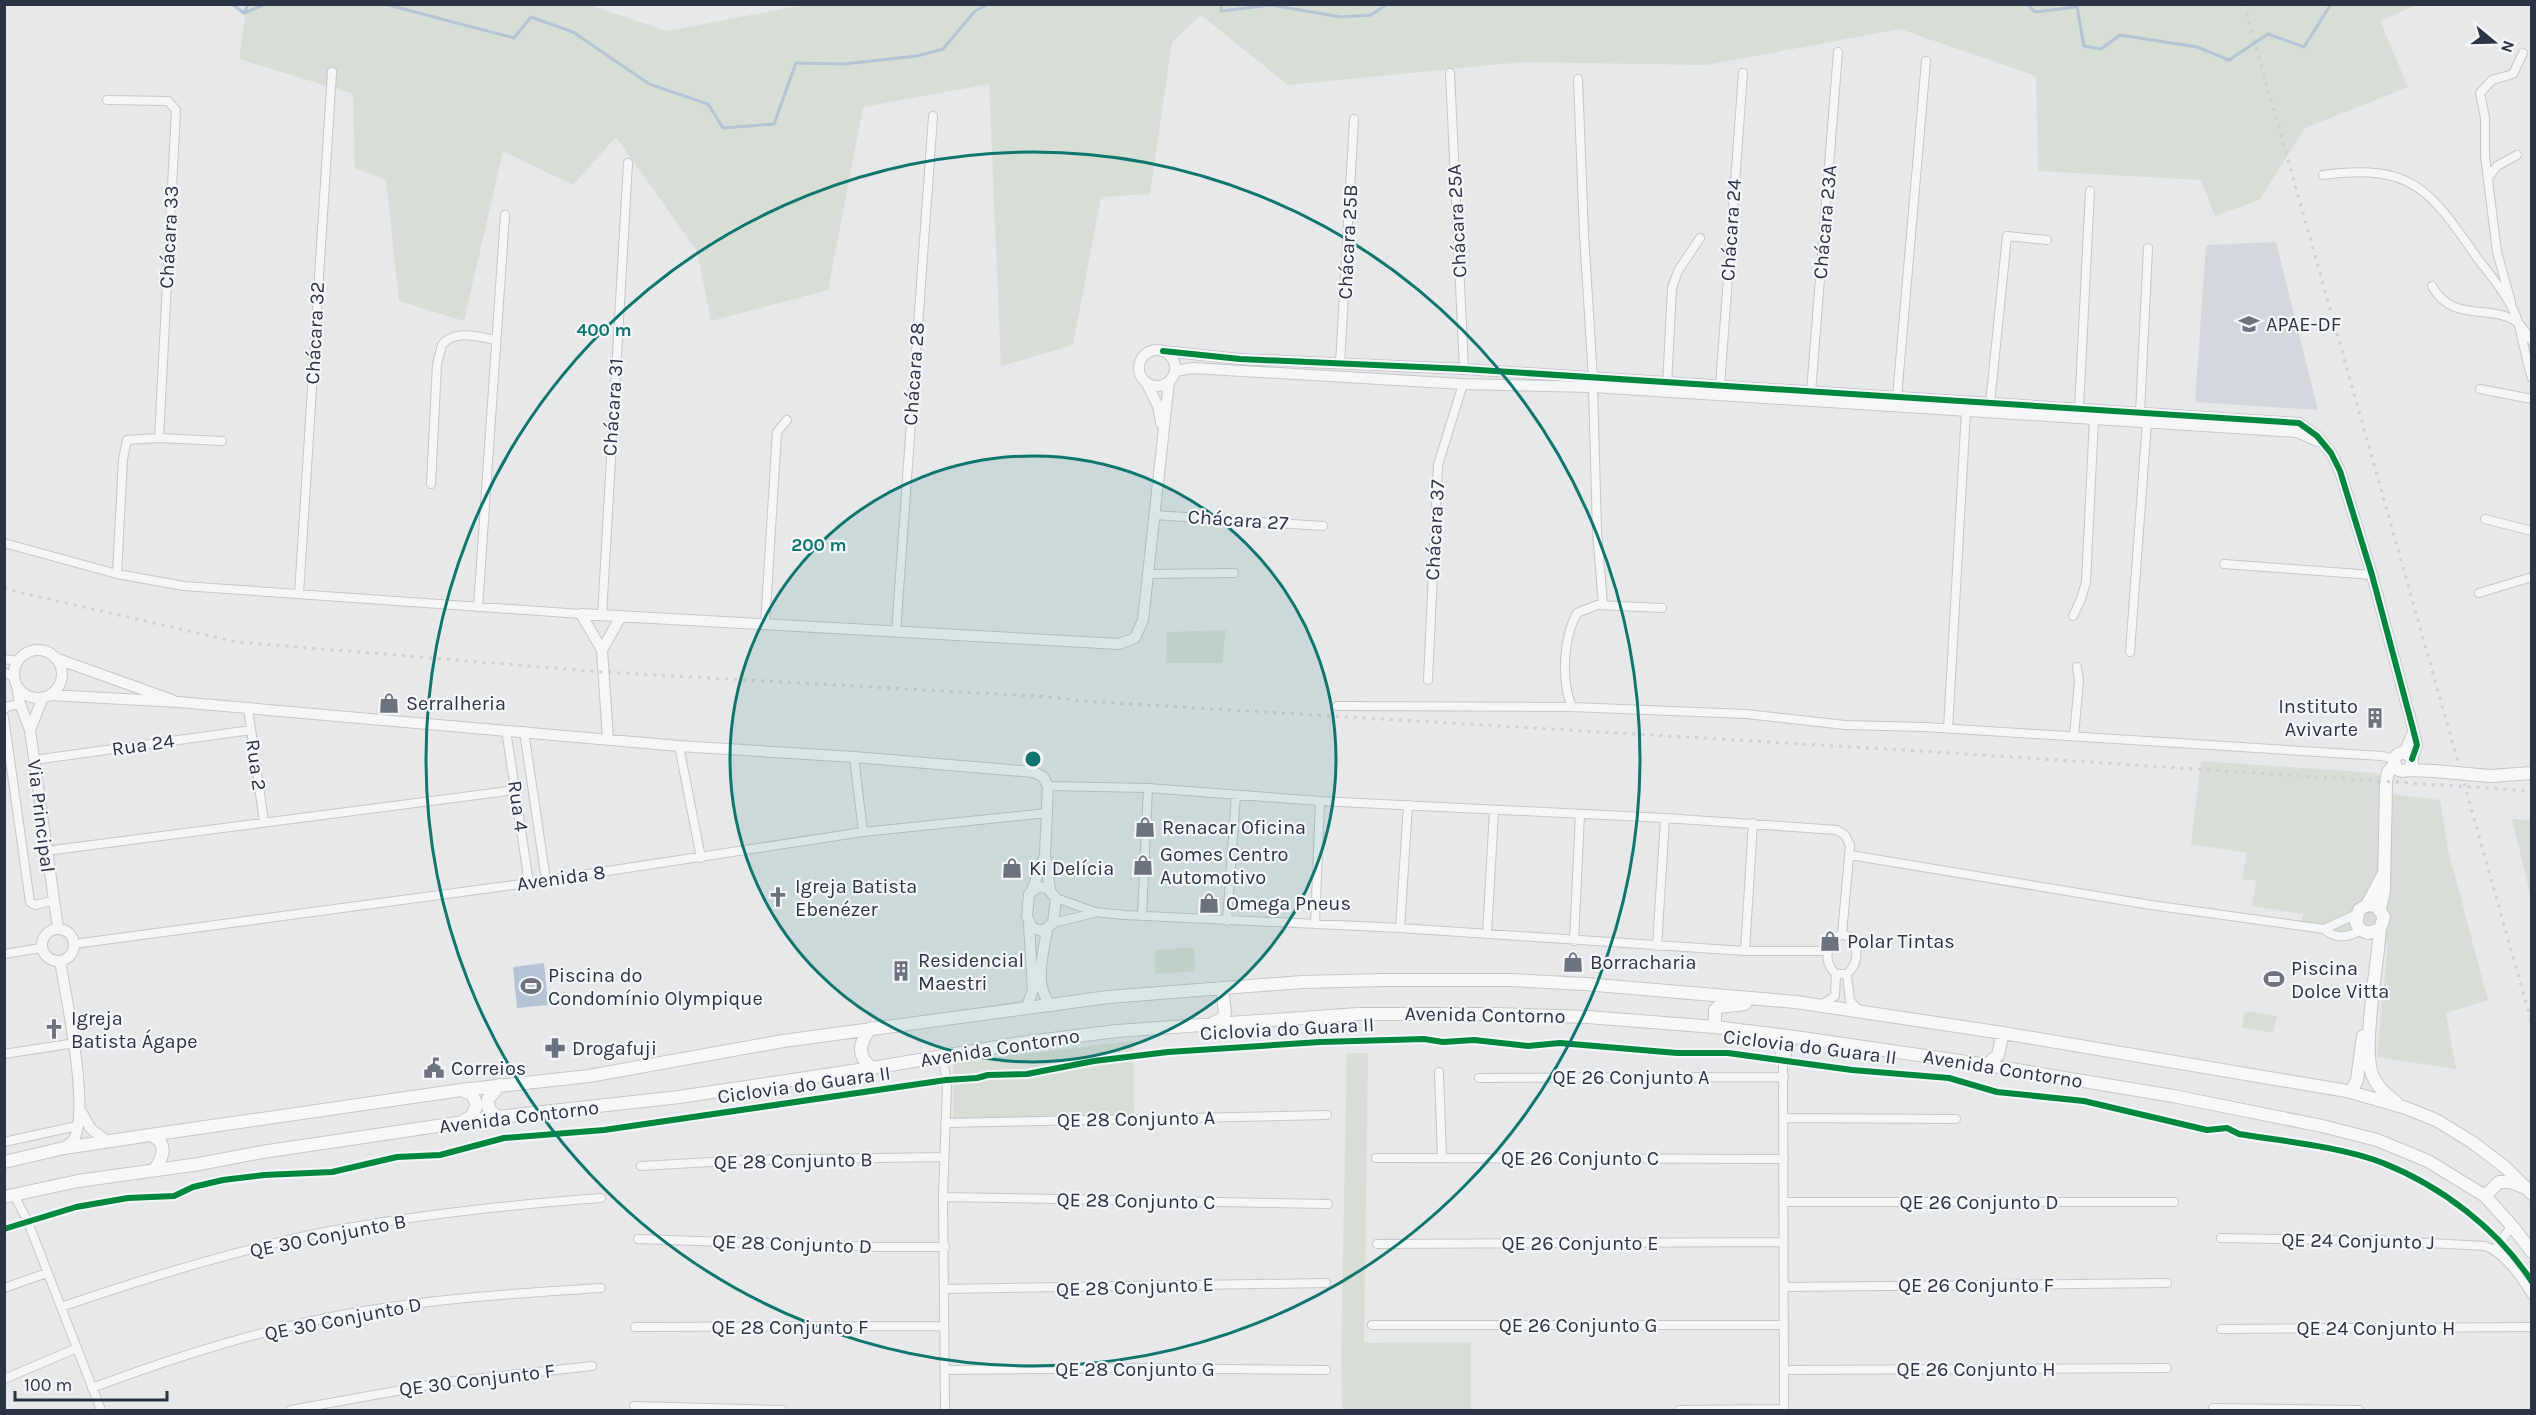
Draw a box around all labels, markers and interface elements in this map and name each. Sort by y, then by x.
north arrow [2464,12,2524,72]
text: N [2497,38,2519,55]
street label: Chácara 25A [1443,163,1471,279]
street label: Chácara 23A [1809,164,1841,280]
street label: Chácara 24 [1716,178,1746,282]
street label: Chácara 25B [1334,184,1362,300]
street label: Chácara 33 [155,185,183,289]
street label: Chácara 32 [301,281,329,385]
school or university icon: APAE-DF [2237,312,2261,336]
place label: APAE-DF [2266,313,2341,336]
text: 400 m [576,319,632,341]
street label: Chácara 28 [899,322,929,426]
street label: Chácara 31 [598,357,628,457]
street label: Chácara 37 [1421,478,1449,581]
street label: Chácara 27 [1187,505,1290,535]
text: 200 m [791,534,847,556]
shop icon: Serralheria [377,691,401,715]
place label: Serralheria [406,692,506,715]
place label: Instituto Avivarte [2278,695,2358,741]
building icon: Instituto Avivarte [2363,706,2387,730]
street label: Rua 24 [110,729,176,761]
street label: Rua 2 [241,738,271,792]
centre of rings [1023,749,1043,769]
street label: Via Principal [23,758,59,874]
street label: Rua 4 [503,779,533,833]
shop icon: Renacar Oficina [1133,815,1157,839]
place label: Renacar Oficina [1162,816,1306,839]
place label: Gomes Centro Automotivo [1160,843,1288,889]
shop icon: Gomes Centro Automotivo [1131,853,1155,877]
shop icon: Ki Delícia [1000,856,1024,880]
place label: Ki Delícia [1029,857,1114,880]
street label: Avenida 8 [515,860,607,896]
place label: Igreja Batista Ebenézer [795,875,917,921]
church icon: Igreja Batista Ebenézer [766,885,790,909]
shop icon: Omega Pneus [1197,891,1221,915]
place label: Omega Pneus [1226,892,1351,915]
shop icon: Polar Tintas [1818,929,1842,953]
place label: Polar Tintas [1847,930,1955,953]
place label: Residencial Maestri [918,949,1024,995]
shop icon: Borracharia [1561,950,1585,974]
place label: Borracharia [1590,951,1696,974]
place label: Piscina Dolce Vitta [2291,957,2389,1003]
building icon: Residencial Maestri [889,959,913,983]
place label: Piscina do Condomínio Olympique [548,964,763,1010]
sports icon: Piscina Dolce Vitta [2262,967,2286,991]
sports icon: Piscina do Condomínio Olympique [519,974,543,998]
street label: Avenida Contorno [1404,1002,1566,1028]
place label: Igreja Batista Ágape [71,1007,197,1053]
street label: Ciclovia do Guara II [1199,1013,1375,1045]
church icon: Igreja Batista Ágape [42,1017,66,1041]
street label: Avenida Contorno [919,1024,1081,1072]
street label: Ciclovia do Guara II [1722,1025,1898,1069]
pharmacy icon: Drogafuji [543,1036,567,1060]
place label: Drogafuji [572,1037,657,1060]
street label: Avenida Contorno [1922,1045,2084,1093]
public building icon: Correios [422,1056,446,1080]
place label: Correios [451,1057,526,1080]
street label: Ciclovia do Guara II [716,1061,892,1109]
street label: QE 26 Conjunto A [1552,1066,1710,1089]
street label: Avenida Contorno [438,1096,600,1138]
street label: QE 28 Conjunto A [1057,1106,1215,1132]
street label: QE 26 Conjunto C [1501,1147,1659,1170]
street label: QE 28 Conjunto B [713,1148,873,1174]
street label: QE 28 Conjunto C [1056,1188,1216,1214]
street label: QE 26 Conjunto D [1900,1191,2058,1214]
street label: QE 30 Conjunto B [248,1210,408,1262]
street label: QE 24 Conjunto J [2281,1228,2435,1254]
street label: QE 28 Conjunto D [712,1230,872,1258]
street label: QE 26 Conjunto E [1502,1232,1658,1255]
street label: QE 28 Conjunto E [1056,1273,1214,1301]
street label: QE 26 Conjunto F [1898,1274,2054,1297]
street label: QE 30 Conjunto D [262,1292,424,1346]
street label: QE 26 Conjunto G [1499,1314,1657,1337]
street label: QE 28 Conjunto F [711,1316,869,1339]
street label: QE 24 Conjunto H [2297,1317,2455,1340]
street label: QE 28 Conjunto G [1055,1358,1215,1381]
street label: QE 26 Conjunto H [1896,1358,2056,1381]
street label: QE 30 Conjunto F [398,1359,556,1401]
scale bar [15,1364,166,1402]
text: 100 m [24,1374,72,1396]

